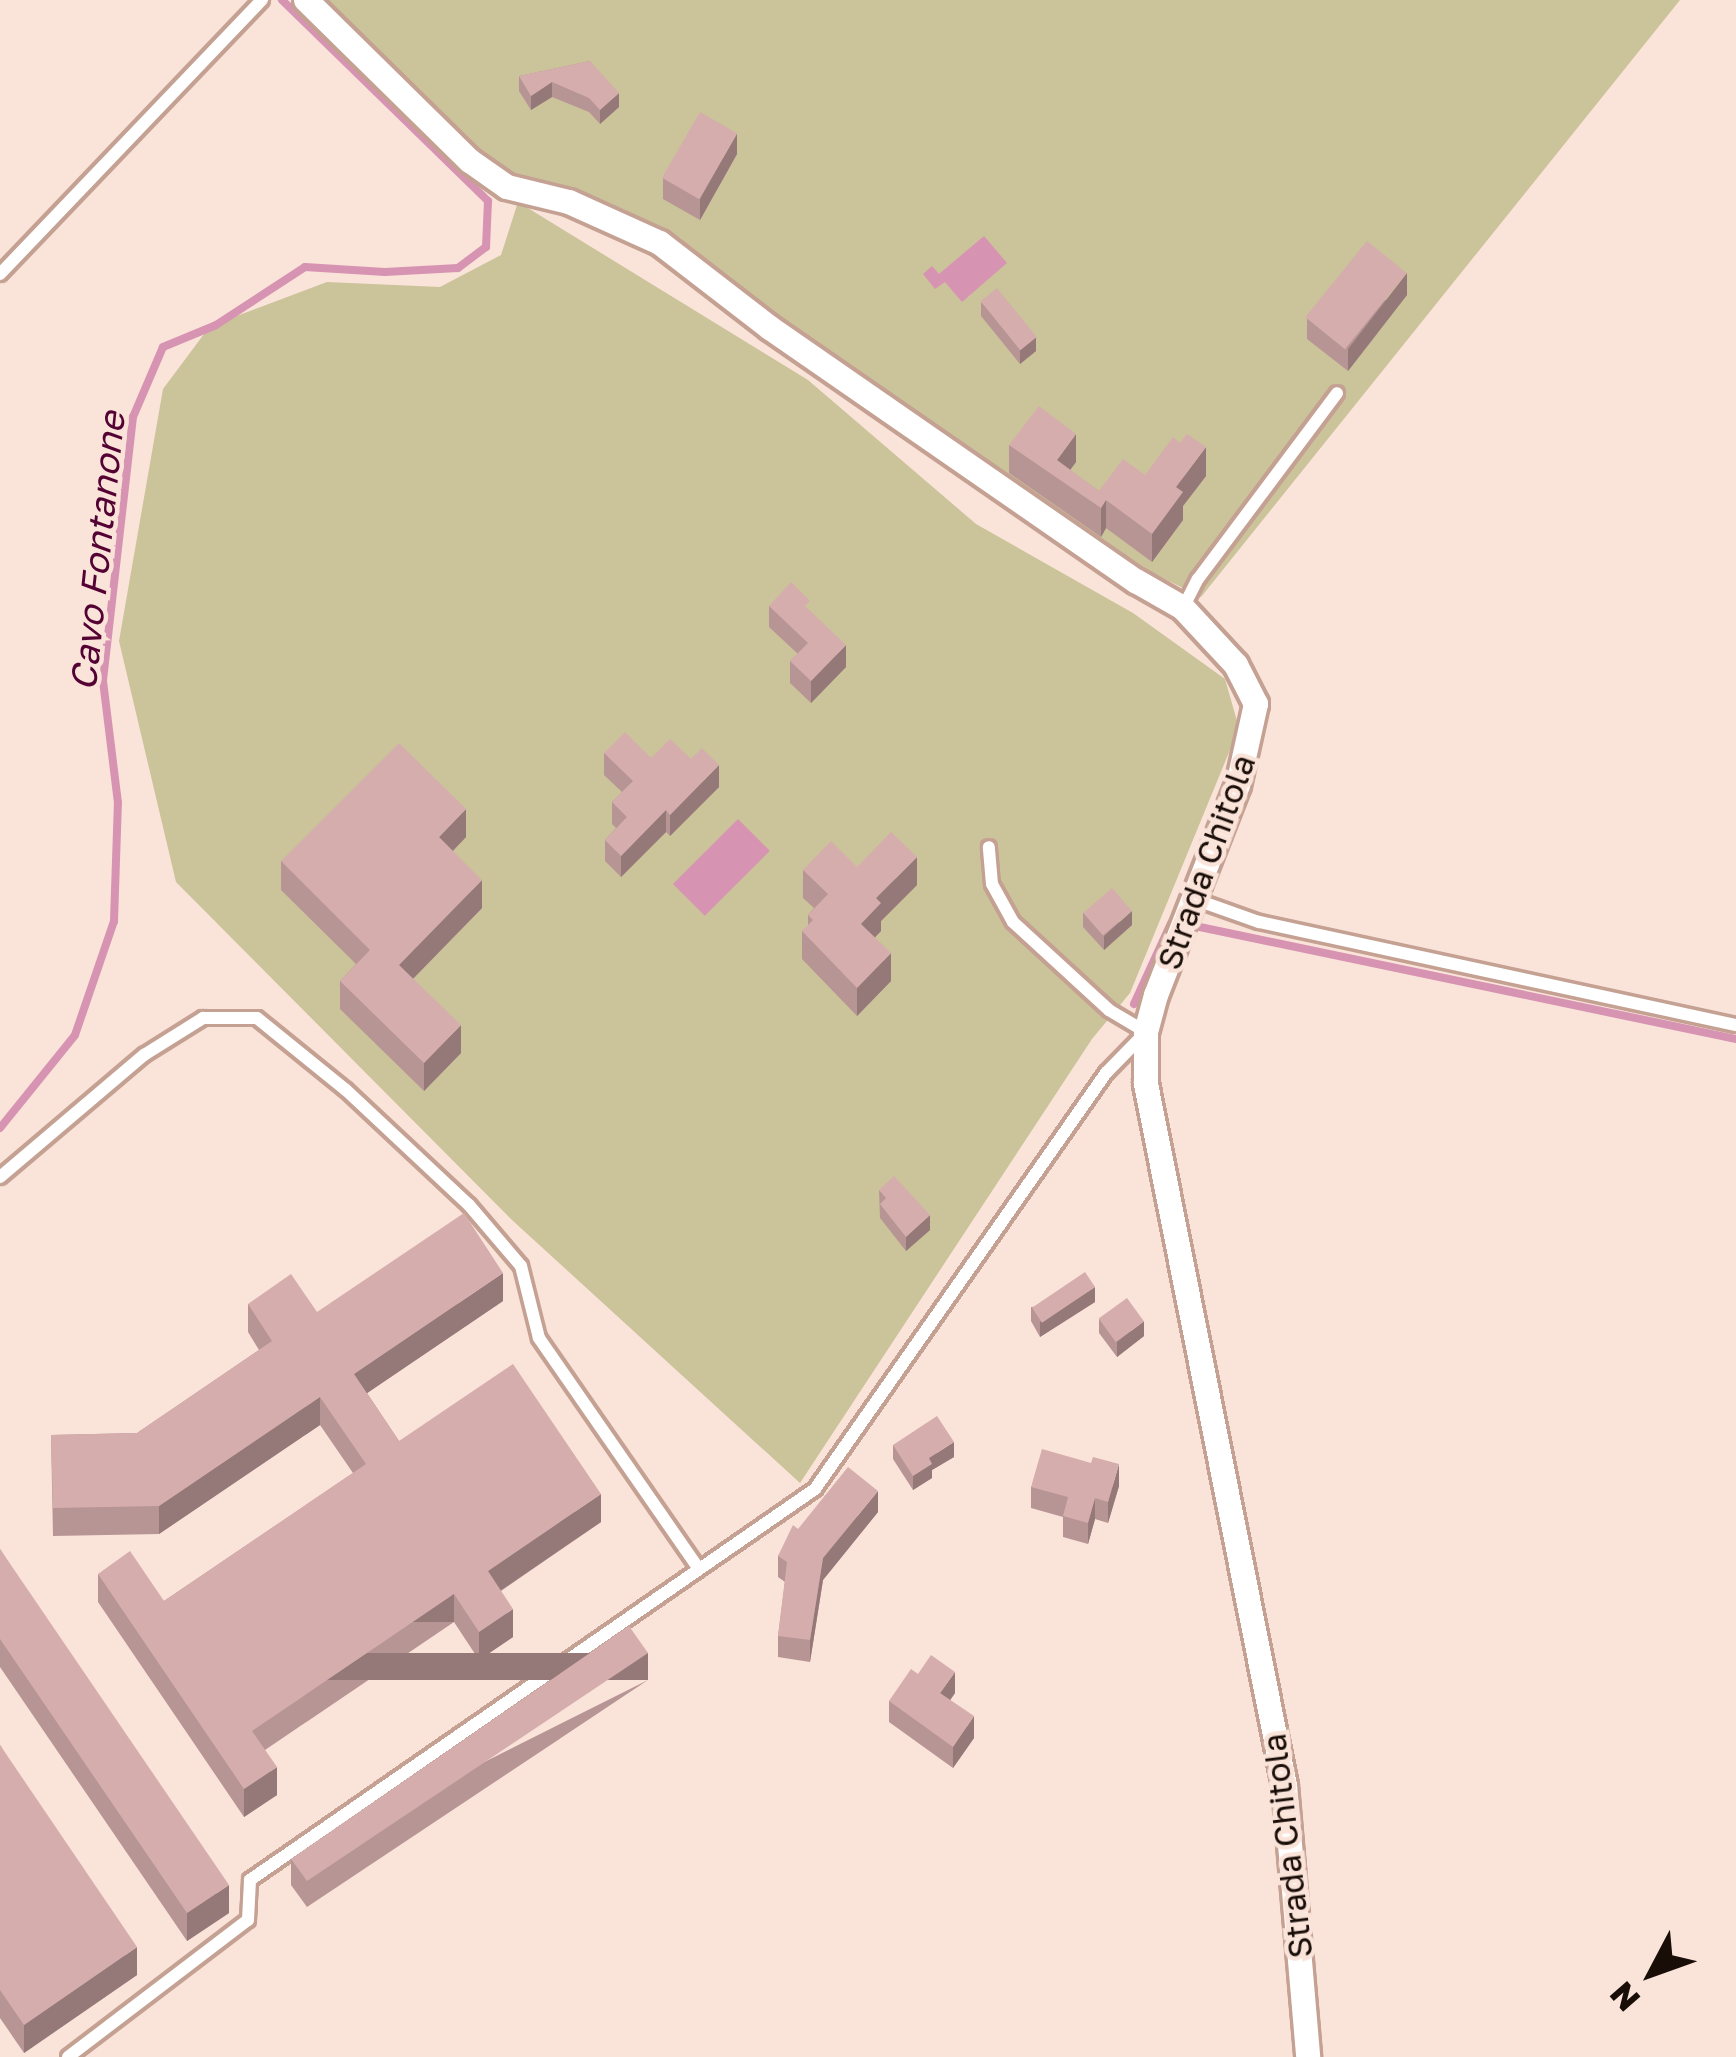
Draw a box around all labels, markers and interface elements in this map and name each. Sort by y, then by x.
water label: Cavo Fontanone [61,409,133,693]
street label: Strada Chitola [1149,749,1263,975]
street label: Strada Chitola [1254,1732,1320,1960]
north arrow [1592,1913,1712,2033]
text: N [1602,1975,1647,2019]

